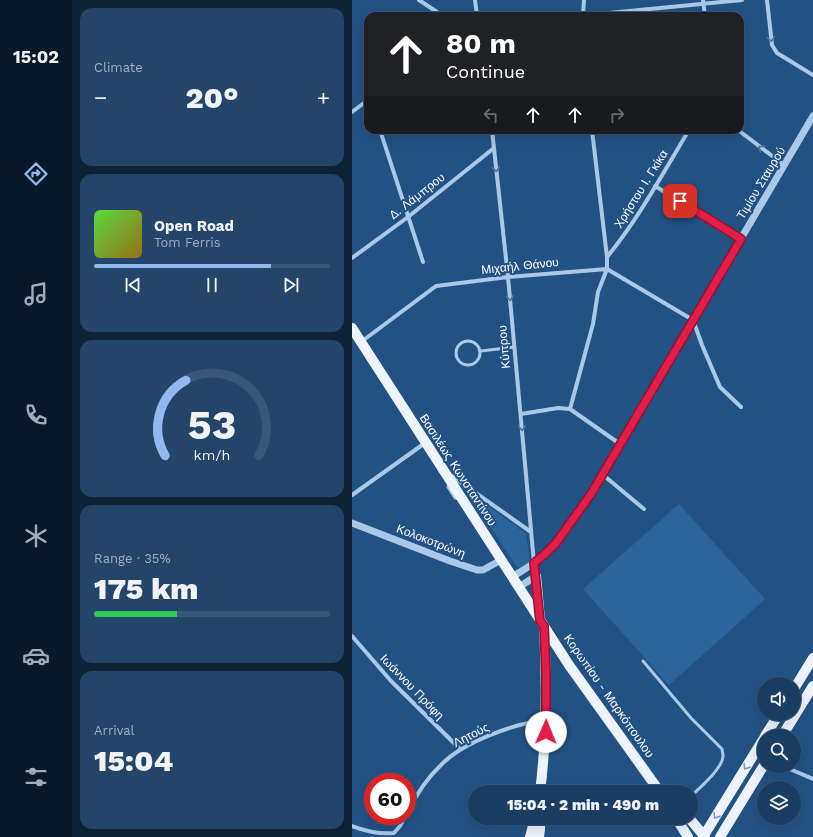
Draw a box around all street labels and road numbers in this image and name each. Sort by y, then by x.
street label: Τιμίου Σταυρού [734,144,788,222]
street label: Χρήστου Ι. Γκίκα [611,147,671,231]
street label: Δ. Λάμπρου [386,170,448,222]
street label: Μιχαήλ Θάνου [481,255,559,277]
street label: Κύπρου [495,325,513,369]
street label: Βασιλέως Κωνσταντίνου [417,412,499,528]
street label: Κολοκοτρώνη [395,521,467,561]
street label: Κορωπίου - Μαρκόπουλου [561,632,657,760]
street label: Ιωάννου Πρόφη [377,651,447,723]
street label: Λητούς [451,720,491,750]

